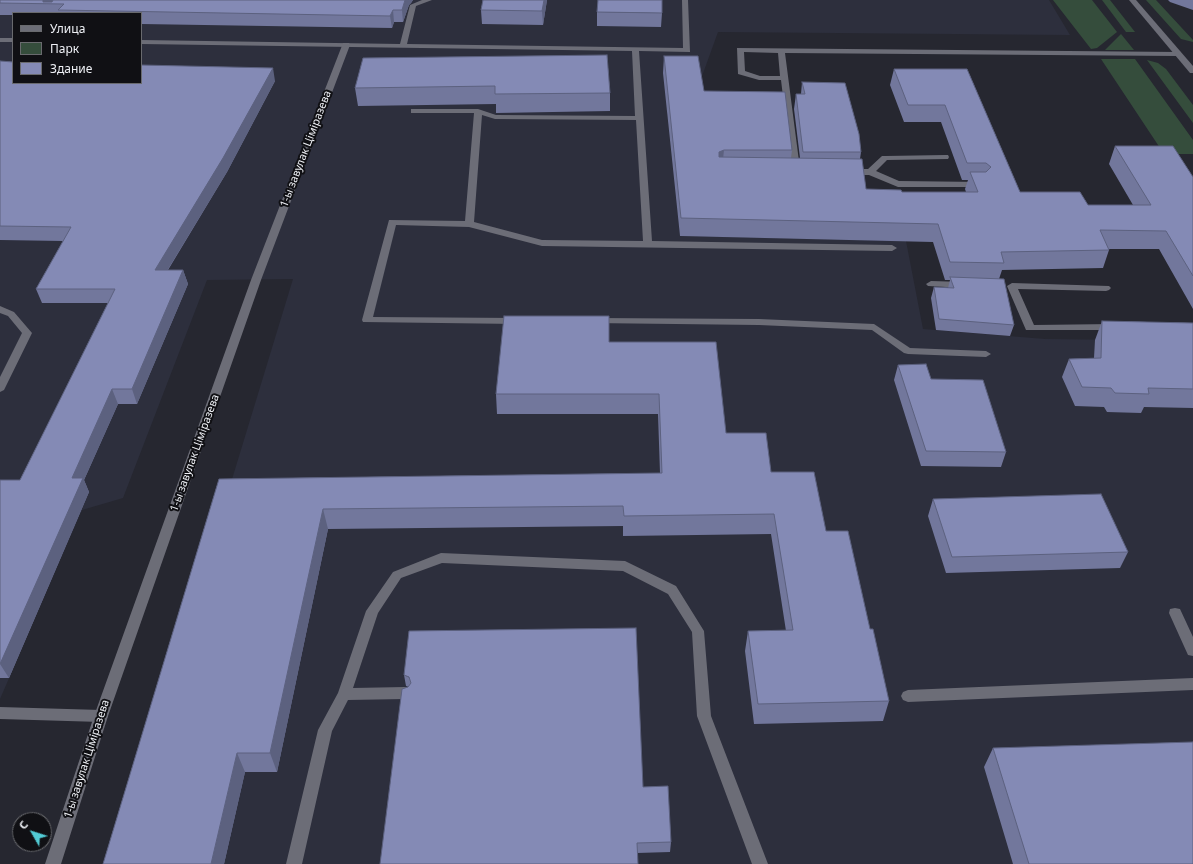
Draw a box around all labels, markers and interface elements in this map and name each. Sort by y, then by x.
legend [12,12,142,84]
text: Улица [50,20,85,37]
text: Парк [50,40,79,57]
text: Здание [50,60,92,77]
street label: 1-ы завулак Ціміразева [278,89,334,209]
street label: 1-ы завулак Ціміразева [168,393,222,513]
street label: 1-ы завулак Ціміразева [62,698,112,820]
north arrow [12,812,52,852]
text: С [15,817,31,832]

